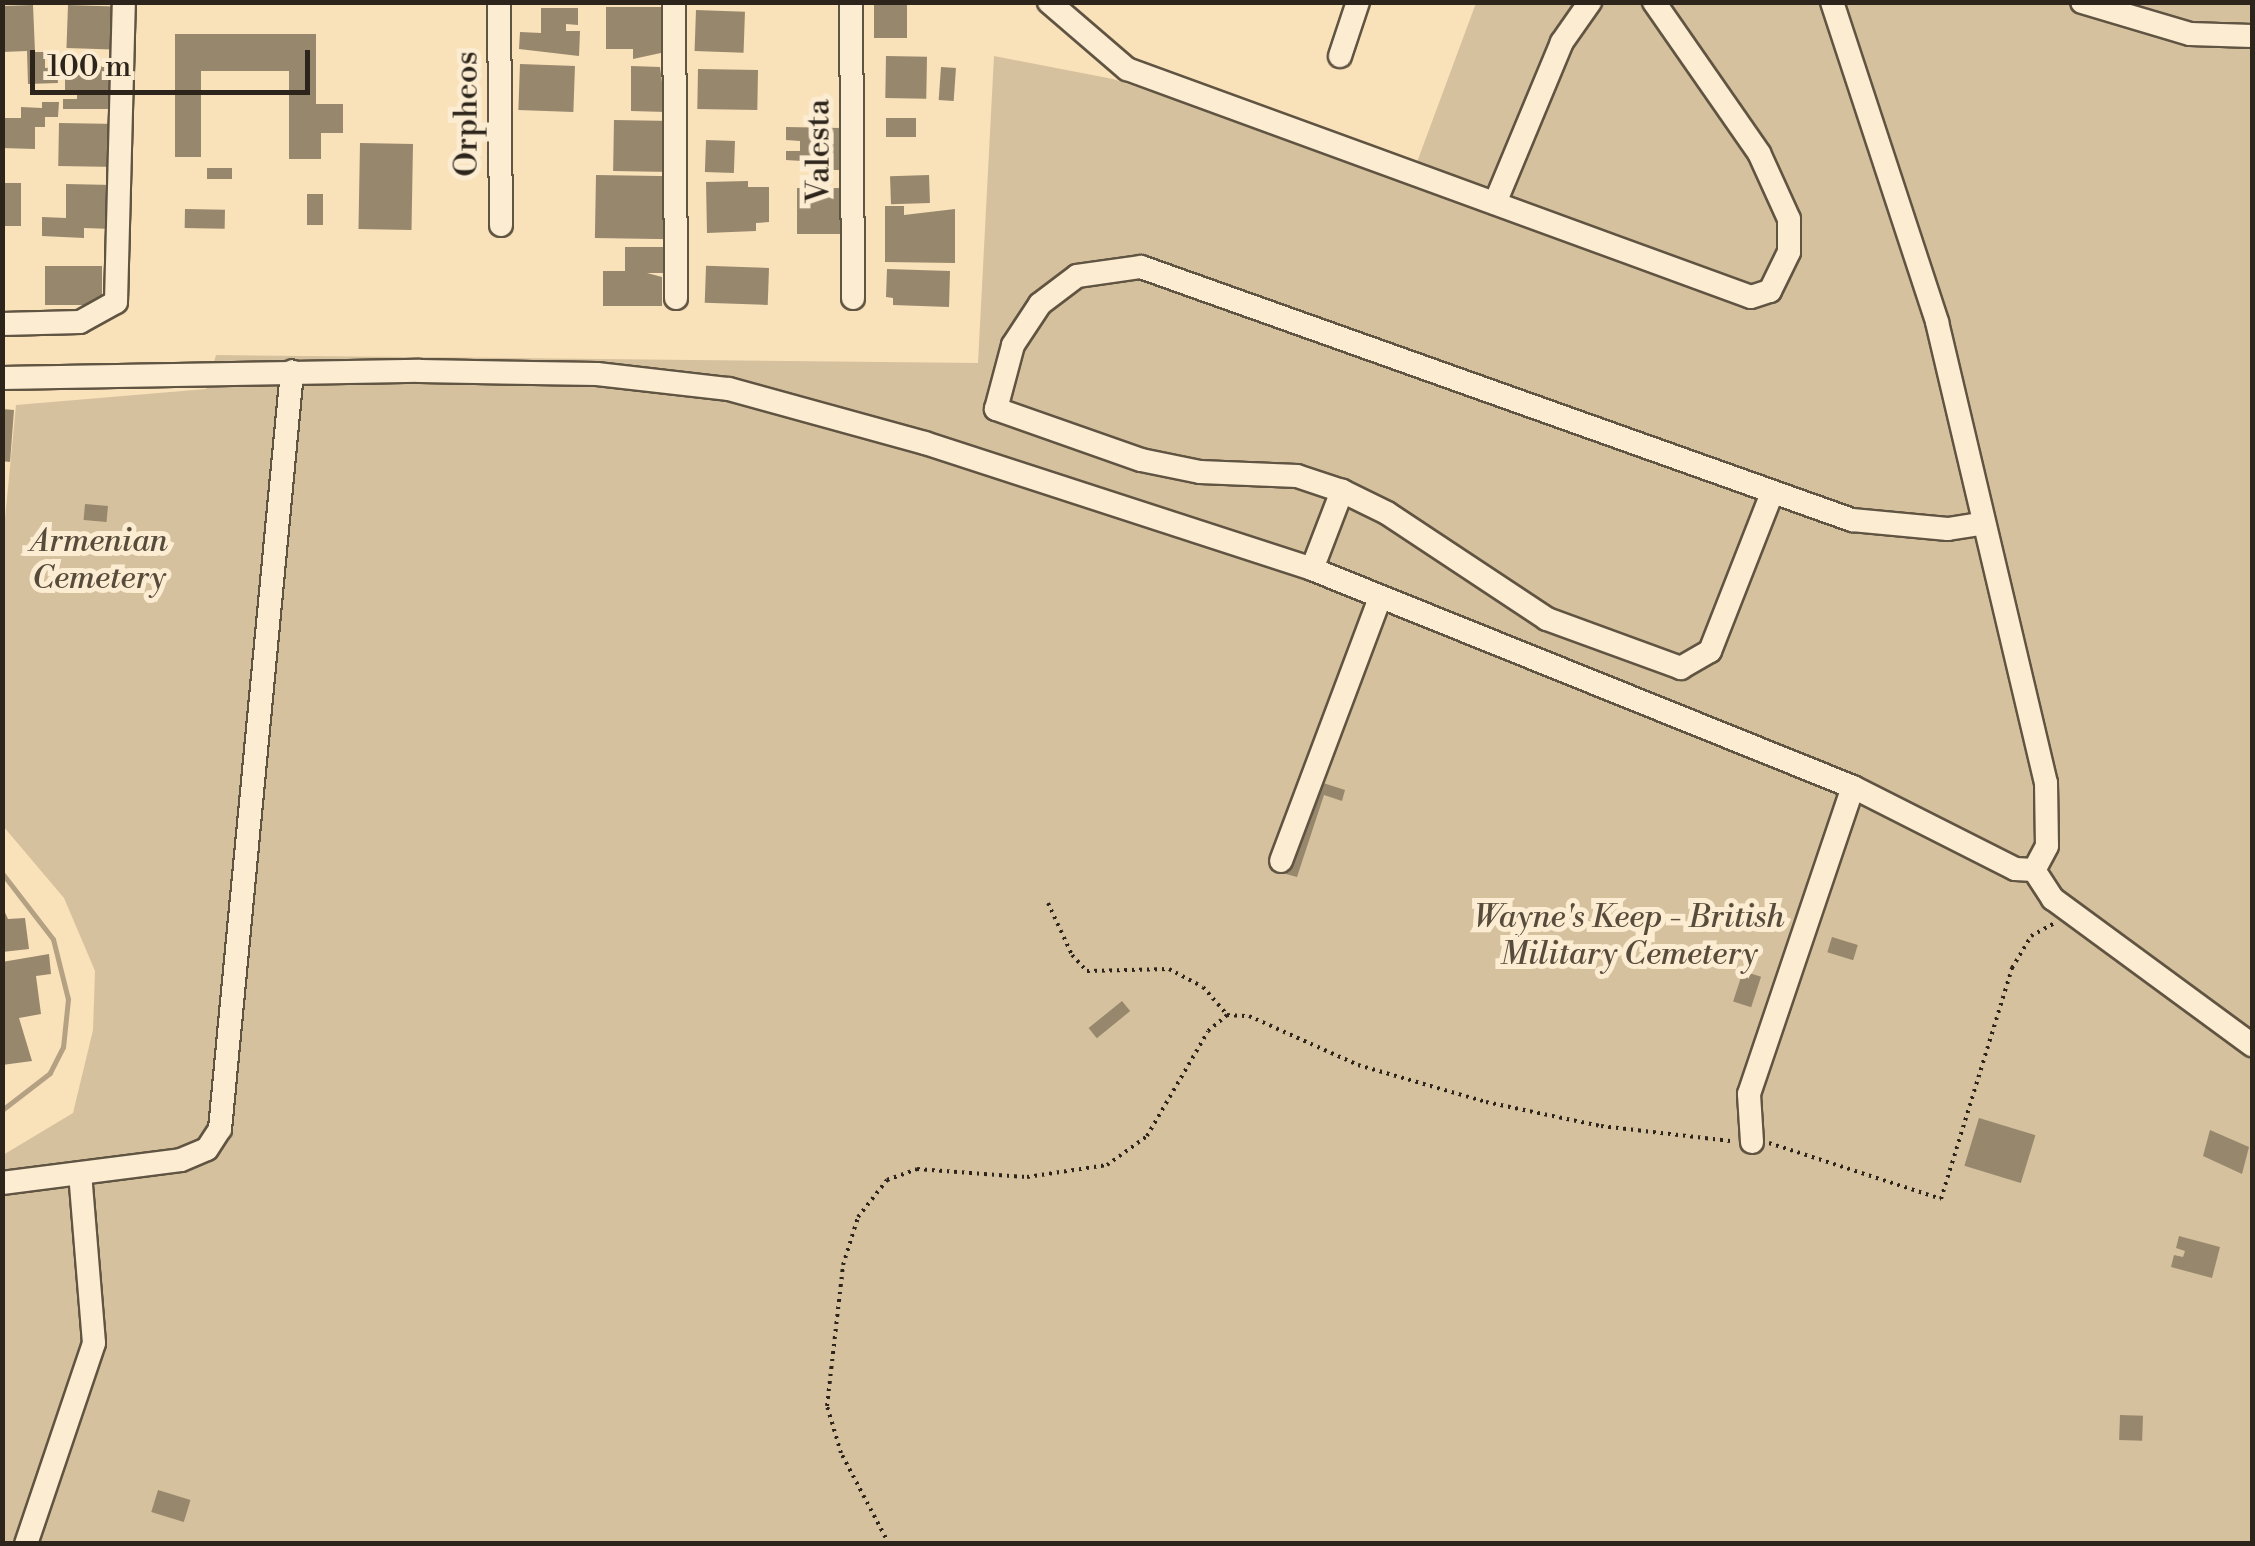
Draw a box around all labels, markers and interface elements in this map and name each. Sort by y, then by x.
scale bar [35,30,315,92]
text: 100 m [47,48,131,86]
street label: Orpheos [448,51,486,177]
street label: Valesta [800,99,838,203]
park label: Armenian Cemetery [30,523,168,598]
park label: Wayne's Keep - British Military Cemetery [1474,899,1784,974]

